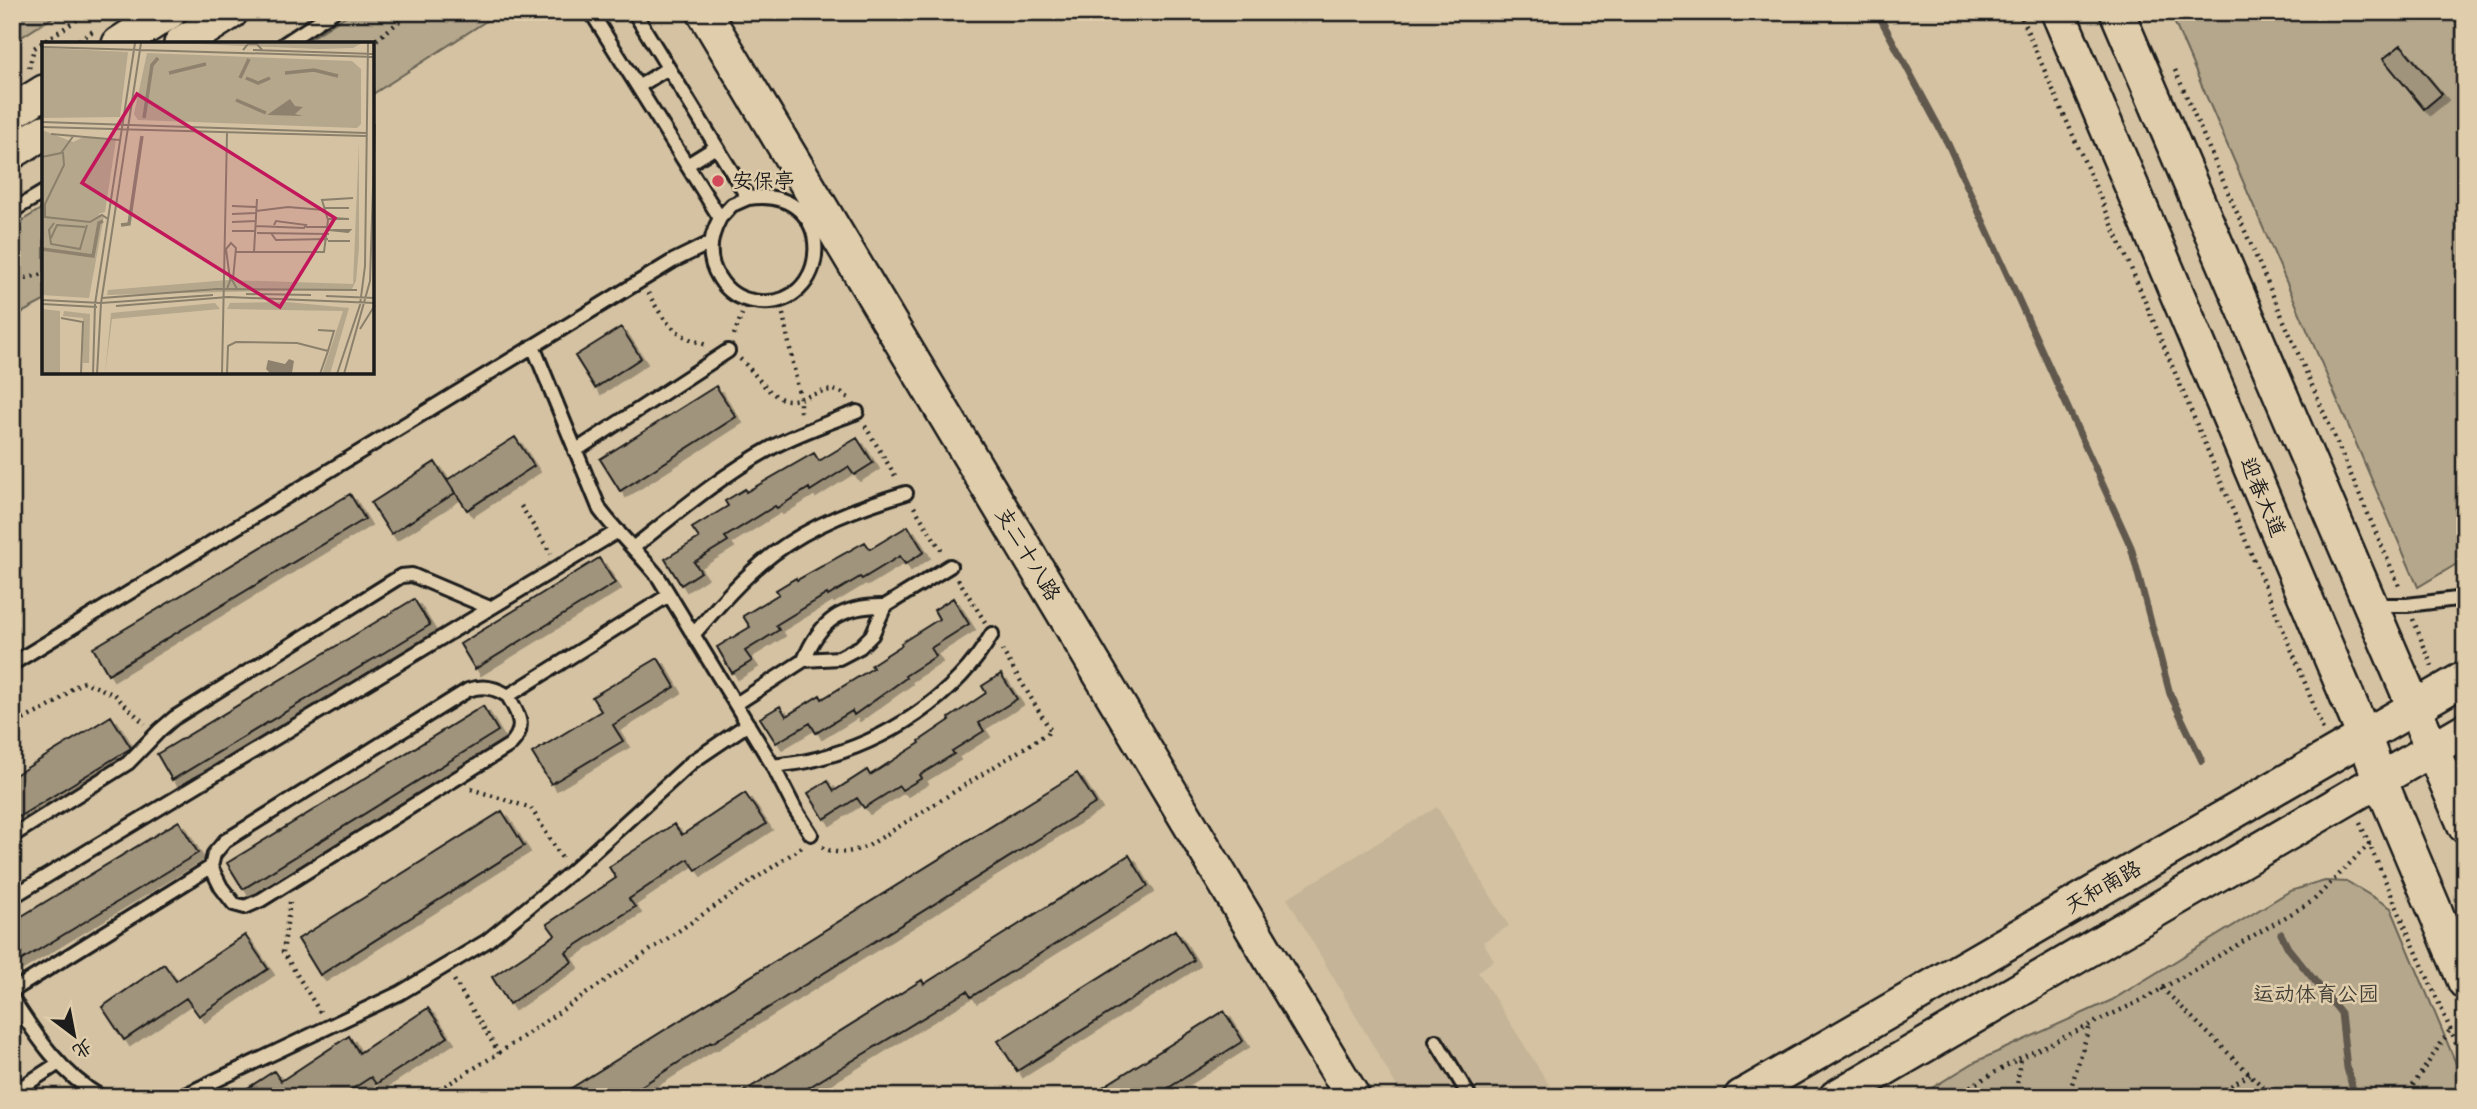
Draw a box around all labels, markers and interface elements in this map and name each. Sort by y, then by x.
inset map [42,42,374,374]
place label: 安保亭 [732,167,795,194]
marker: 安保亭 [710,173,726,189]
street label: 迎春大道 [2235,453,2292,541]
street label: 支二十八路 [990,502,1067,606]
street label: 天和南路 [2060,854,2146,919]
park label: 运动体育公园 [2253,980,2379,1007]
north arrow [38,1000,108,1070]
text: 北 [69,1034,97,1065]

